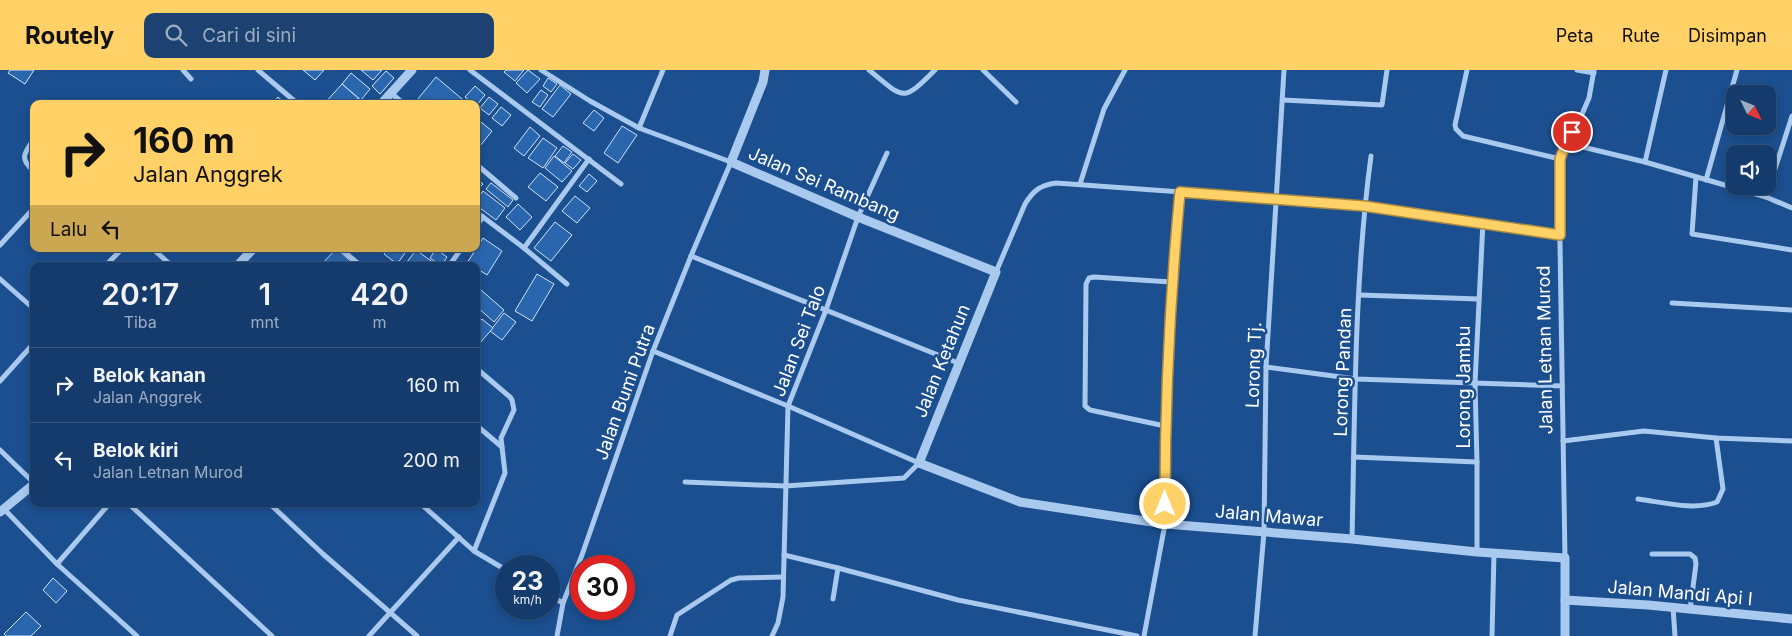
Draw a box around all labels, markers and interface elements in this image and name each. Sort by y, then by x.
search box [144,13,494,58]
text: Routely [25,21,114,50]
icon: search [162,21,190,49]
text: Cari di sini [202,24,296,47]
text: Peta [1556,25,1594,46]
text: Rute [1622,25,1660,46]
text: Disimpan [1688,25,1767,46]
north arrow [1726,85,1776,135]
map controls [1726,85,1776,195]
pin [1551,111,1593,153]
icon: arrive [1558,118,1586,146]
text: 160 m [133,119,235,161]
icon: right [50,120,115,185]
street label: Jalan Sei Rambang [745,142,903,225]
button: sound [1726,145,1776,195]
text: Jalan Anggrek [133,161,283,187]
icon: left [97,215,125,243]
text: Lalu [50,218,87,241]
street label: Jalan Letnan Murod [1533,265,1556,435]
text: 20:17 [101,276,179,312]
text: 1 [258,276,271,312]
text: 420 [350,276,409,312]
street label: Jalan Sei Talo [768,282,829,399]
street label: Jalan Ketahun [909,301,974,421]
street label: Lorong Pandan [1330,307,1355,437]
text: Tiba [124,312,157,332]
text: mnt [250,312,279,332]
text: m [373,312,387,332]
street label: Jalan Bumi Putra [590,321,659,463]
street label: Lorong Tj. [1242,322,1265,408]
street label: Lorong Jambu [1453,326,1474,448]
text: Belok kanan [93,364,206,387]
icon: right [50,371,78,399]
text: 160 m [407,374,460,397]
text: Jalan Anggrek [93,387,202,407]
text: Belok kiri [93,439,178,462]
icon: left [50,446,78,474]
text: 200 m [402,449,460,472]
text: Jalan Letnan Murod [93,462,243,482]
position arrow [1138,477,1190,529]
street label: Jalan Mawar [1214,500,1324,531]
speed limit sign: 30 [570,555,635,620]
text: 23 [512,566,543,596]
street label: Jalan Mandi Api I [1607,576,1754,609]
text: km/h [513,592,542,607]

